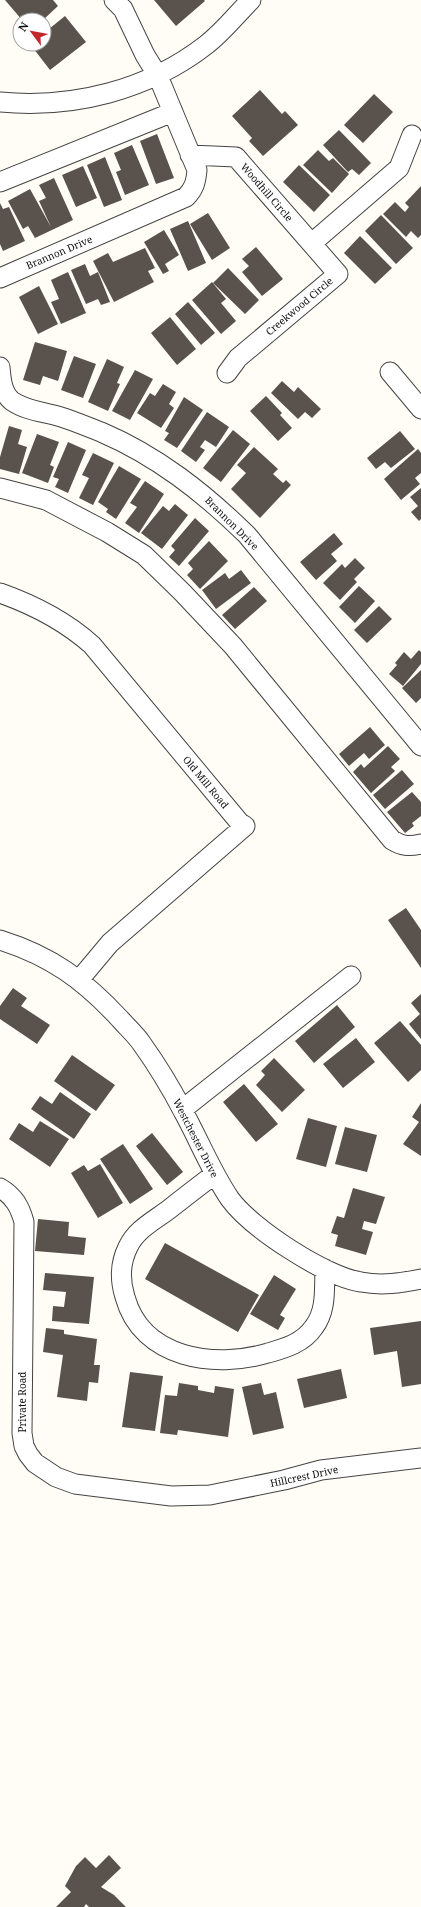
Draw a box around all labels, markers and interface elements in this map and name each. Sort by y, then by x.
north arrow [12,12,52,52]
text: N [14,19,32,34]
street label: Woodhill Circle [238,160,296,224]
street label: Brannon Drive [24,232,94,272]
street label: Creekwood Circle [262,274,336,338]
street label: Brannon Drive [202,493,262,553]
street label: Old Mill Road [180,753,232,811]
street label: Westchester Drive [170,1096,222,1180]
street label: Private Road [15,1372,29,1432]
street label: Hillcrest Drive [269,1462,339,1490]

